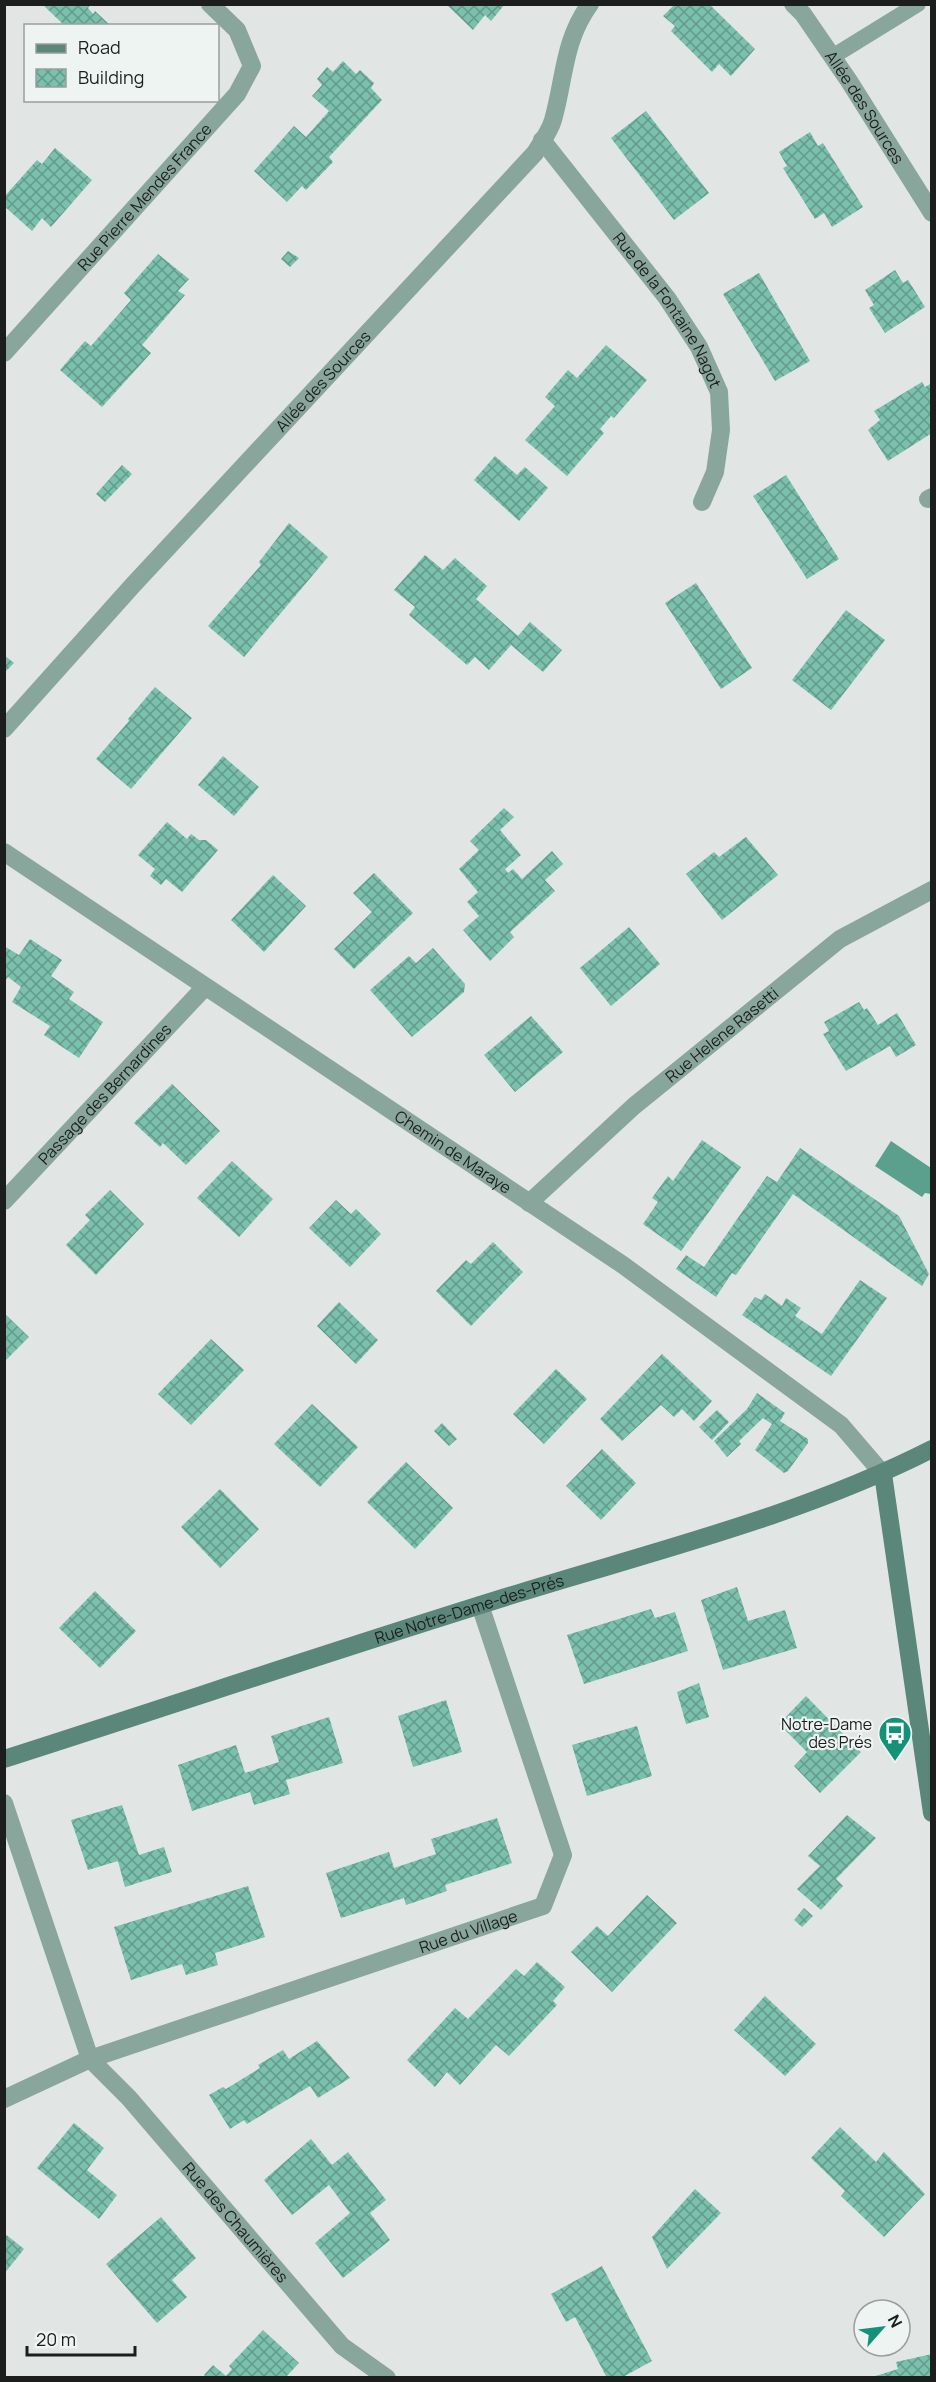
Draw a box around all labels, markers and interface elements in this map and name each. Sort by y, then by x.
legend [24,24,219,102]
text: Road [78,35,121,59]
street label: Allée des Sources [820,46,909,168]
text: Building [78,65,144,89]
street label: Rue Pierre Mendes France [72,118,217,275]
street label: Rue de la Fontaine Nagot [608,228,727,391]
street label: Allée des Sources [270,326,375,436]
street label: Rue Helene Rasetti [661,982,783,1087]
street label: Passage des Bernardines [33,1019,176,1169]
street label: Chemin de Maraye [391,1105,516,1199]
street label: Rue Notre-Dame-des-Prés [372,1569,567,1649]
place label: Notre-Dame des Prés [781,1713,872,1753]
bus stop icon: Notre-Dame des Prés [877,1715,913,1762]
street label: Rue du Village [416,1904,520,1958]
street label: Rue des Chaumières [178,2157,294,2287]
north arrow [852,2298,912,2358]
text: N [883,2311,908,2331]
scale bar [27,2319,135,2357]
text: 20 m [36,2327,76,2351]

